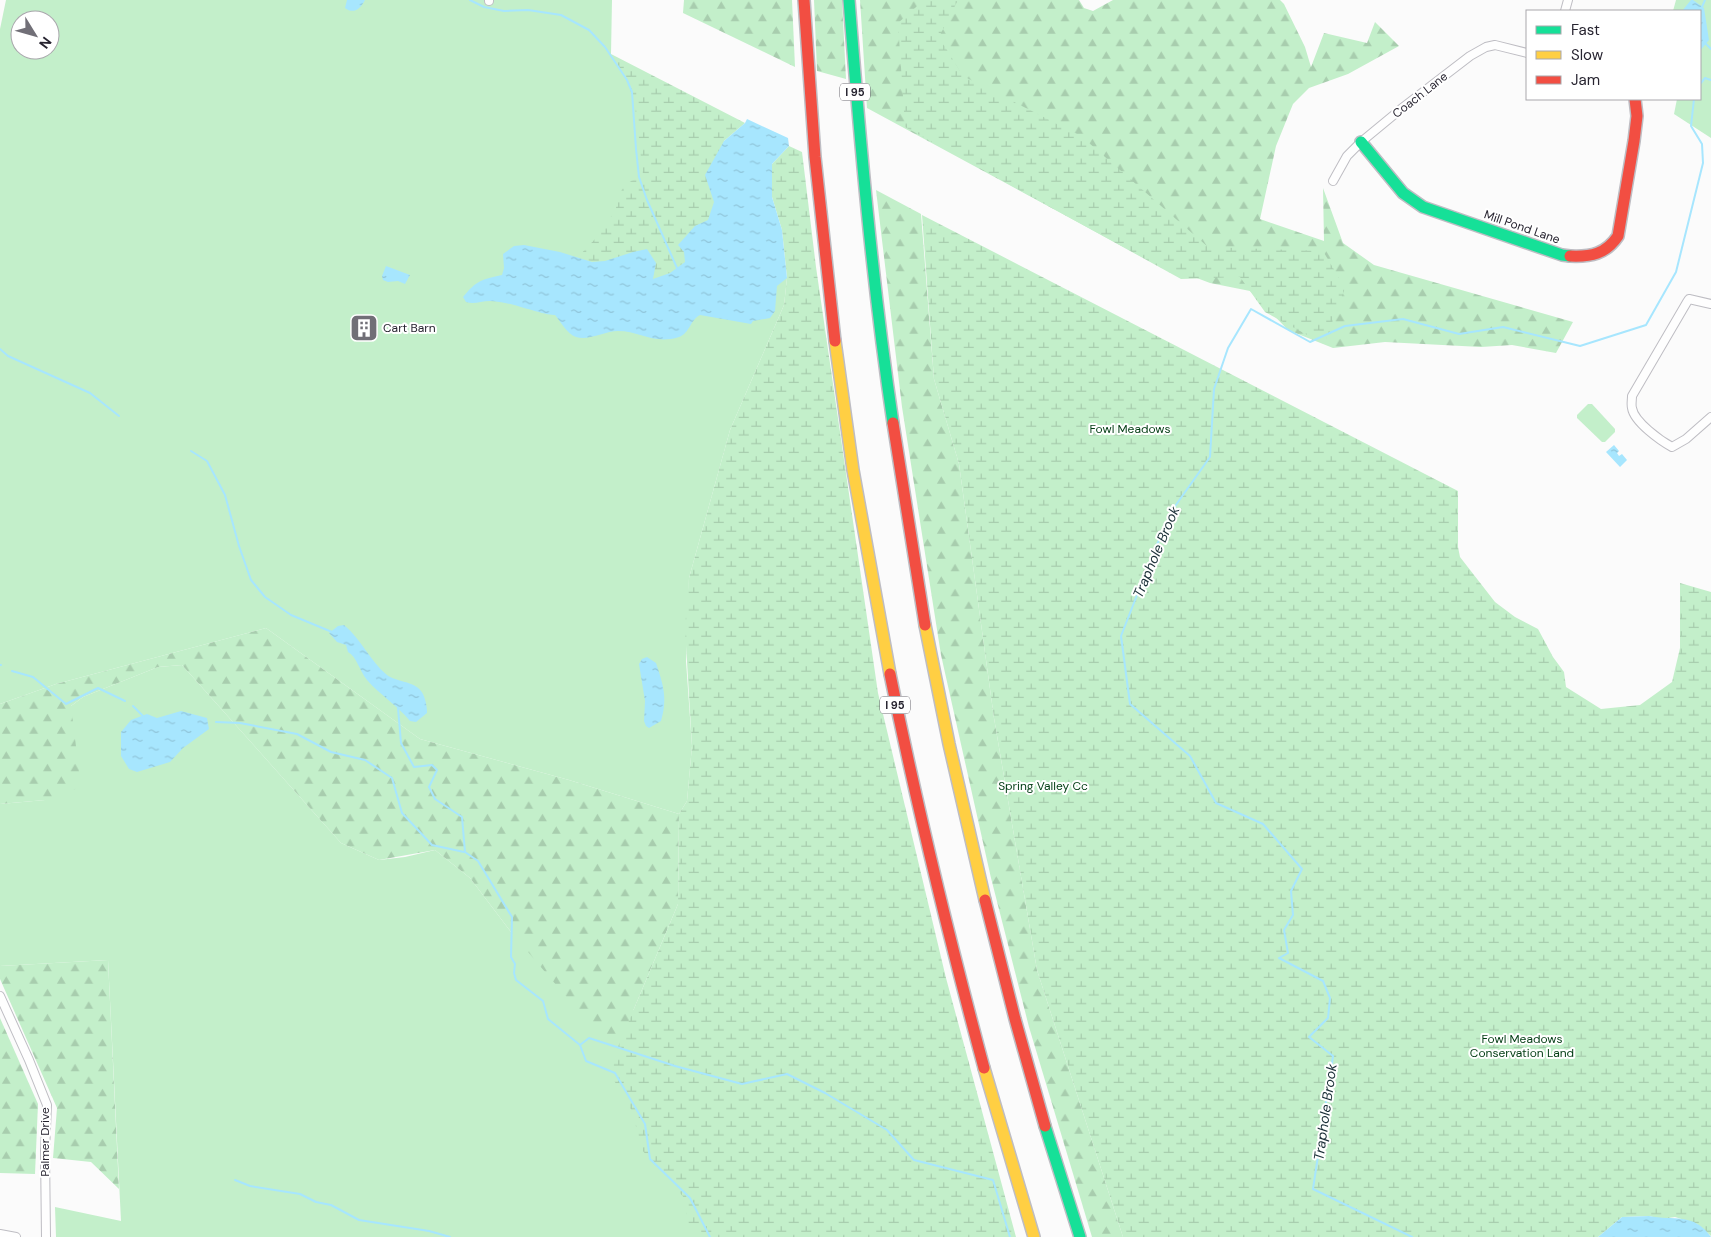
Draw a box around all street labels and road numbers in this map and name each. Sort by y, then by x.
street label: Coach Lane [1389,68,1451,122]
road number: I 95 [840,84,870,100]
street label: Mill Pond Lane [1482,207,1562,248]
road number: I 95 [880,696,910,714]
street label: Palmer Drive [37,1107,53,1177]

